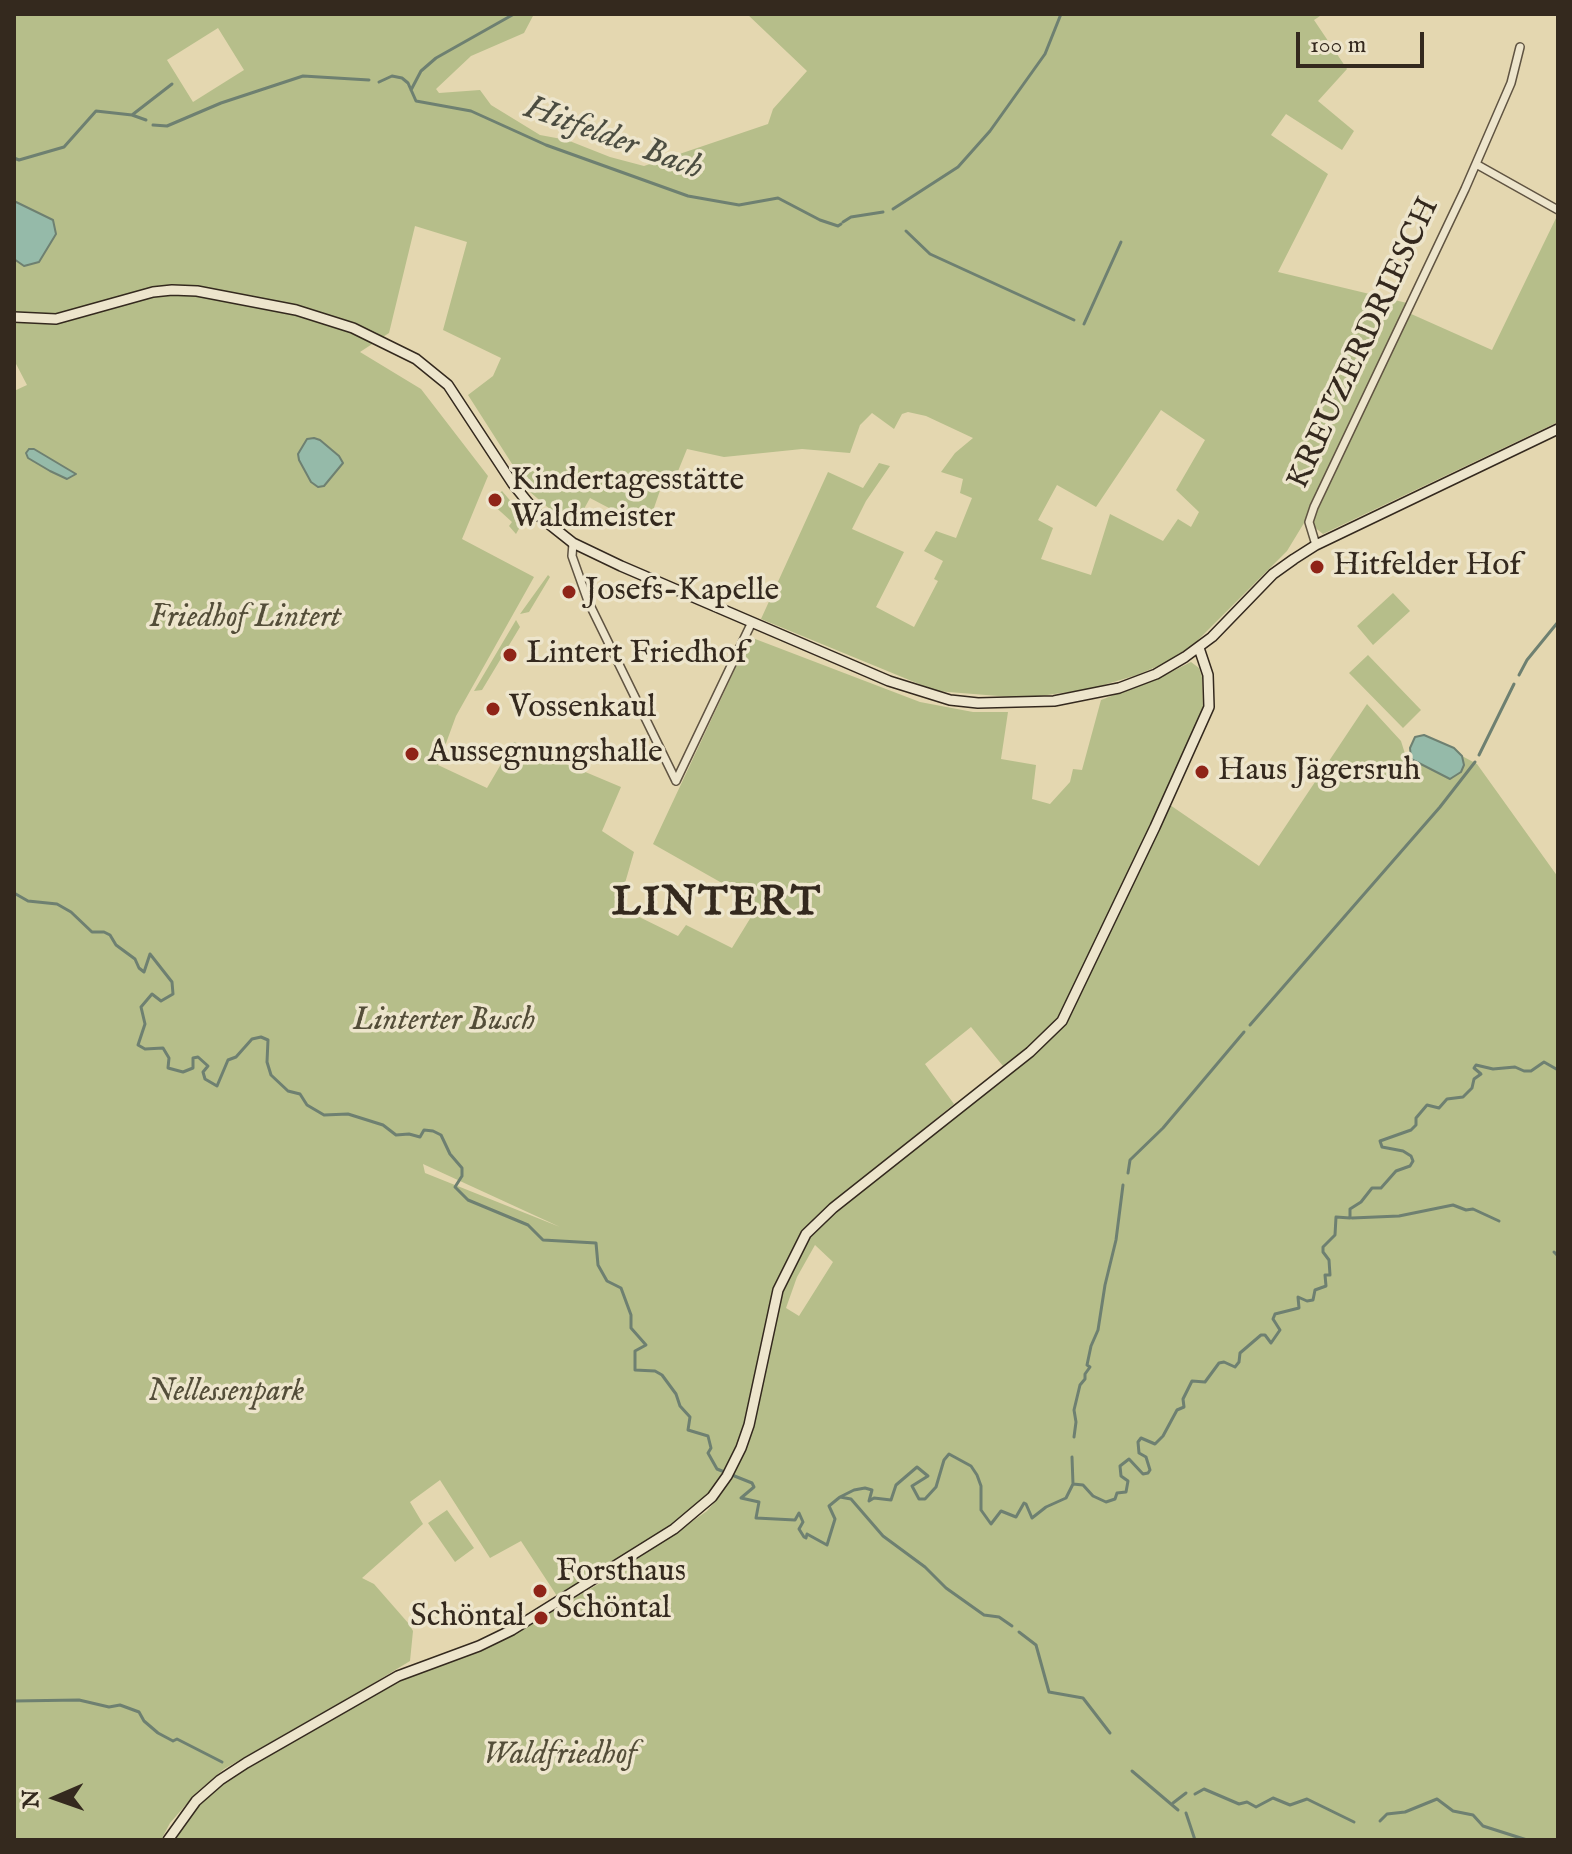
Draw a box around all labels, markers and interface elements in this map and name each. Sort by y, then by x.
scale bar [1300,16,1428,66]
text: 100 m [1310,30,1366,61]
water label: Hitfelder Bach [519,89,707,191]
street label: KREUZERDRIESCH [1281,192,1449,496]
place label: Kindertagesstätte Waldmeister [511,463,744,538]
marker: Kindertagesstätte Waldmeister [486,491,504,509]
place label: Hitfelder Hof [1333,548,1521,586]
marker: Hitfelder Hof [1308,558,1326,576]
place label: Josefs-Kapelle [585,573,779,611]
marker: Josefs-Kapelle [560,583,578,601]
park label: Friedhof Lintert [149,600,341,638]
place label: Lintert Friedhof [526,636,747,674]
marker: Lintert Friedhof [501,646,519,664]
place label: Vossenkaul [509,690,656,728]
marker: Vossenkaul [484,700,502,718]
place label: Aussegnungshalle [428,735,663,773]
marker: Aussegnungshalle [403,745,421,763]
place label: Haus Jägersruh [1218,753,1421,791]
marker: Haus Jägersruh [1193,763,1211,781]
district label: LINTERT [612,882,822,930]
park label: Linterter Busch [353,1003,535,1041]
park label: Nellessenpark [148,1374,304,1412]
place label: Forsthaus Schöntal [556,1554,686,1629]
marker: Forsthaus Schöntal [531,1582,549,1600]
place label: Schöntal [410,1599,525,1637]
marker: Schöntal [532,1609,550,1627]
park label: Waldfriedhof [483,1737,637,1775]
north arrow [16,1758,96,1838]
text: N [18,1789,46,1809]

